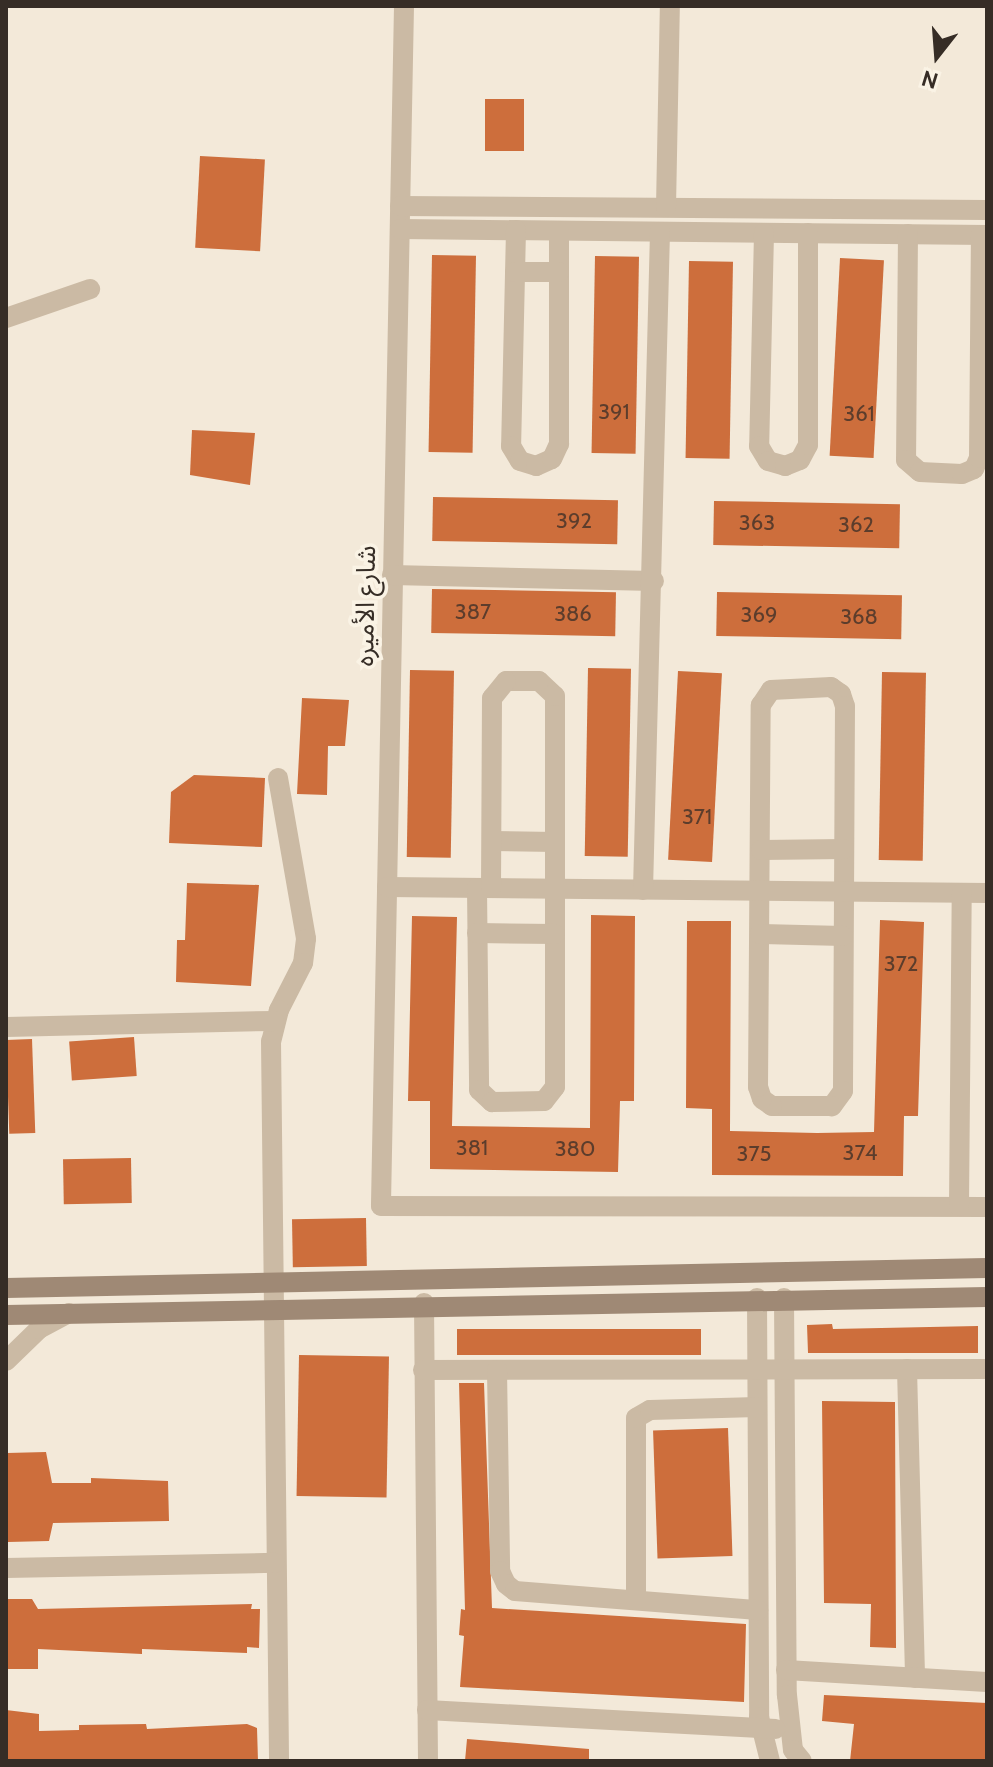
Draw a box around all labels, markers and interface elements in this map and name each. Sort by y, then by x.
north arrow [897,16,977,96]
text: N [918,64,941,95]
house number: 391 [598,399,630,425]
house number: 361 [843,401,875,427]
house number: 392 [556,508,592,534]
house number: 363 [739,510,775,536]
house number: 362 [838,512,874,538]
street label: شارع الأميره [349,545,383,667]
house number: 387 [455,599,491,625]
house number: 386 [554,601,592,627]
house number: 369 [741,602,777,628]
house number: 368 [840,604,878,630]
house number: 371 [682,804,712,830]
house number: 372 [884,951,918,977]
house number: 381 [456,1135,488,1161]
house number: 380 [555,1136,595,1162]
house number: 374 [843,1140,877,1166]
house number: 375 [737,1141,771,1167]

